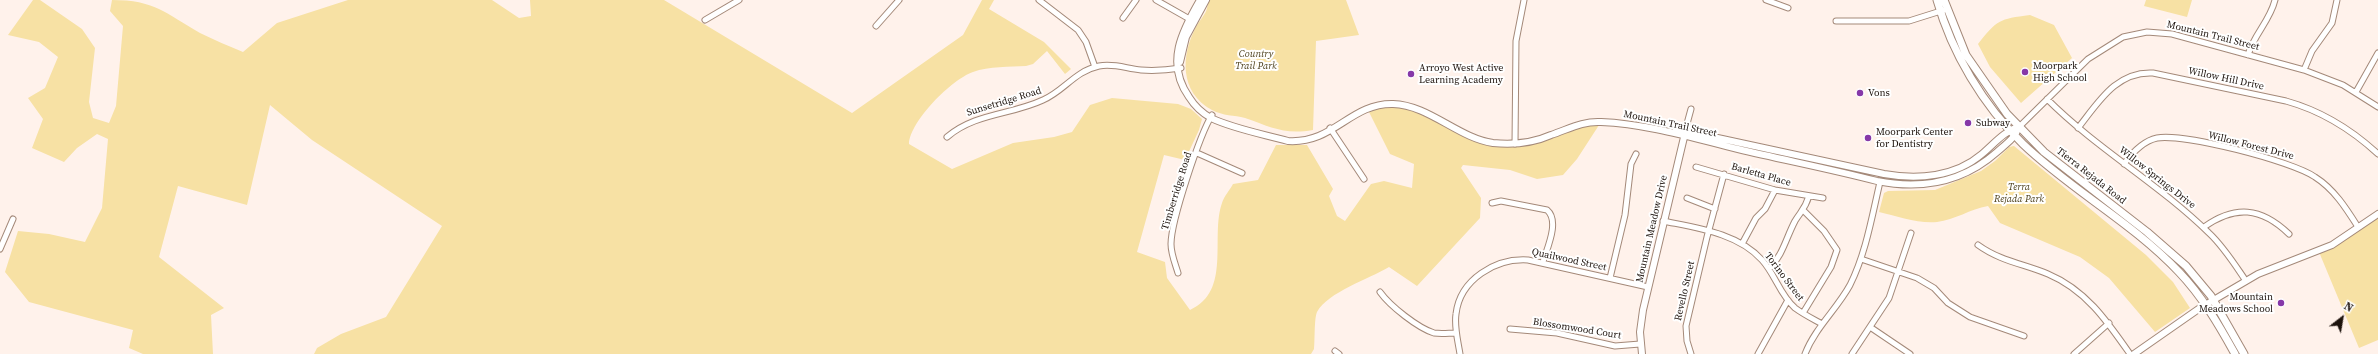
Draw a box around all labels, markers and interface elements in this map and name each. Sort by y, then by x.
street label: Mountain Trail Street [2166,19,2260,53]
park label: Country Trail Park [1235,48,1277,72]
place label: Moorpark High School [2033,60,2087,84]
place label: Arroyo West Active Learning Academy [1419,62,1503,86]
street label: Willow Hill Drive [2187,65,2265,93]
marker: Moorpark High School [2020,67,2030,77]
marker: Arroyo West Active Learning Academy [1406,69,1416,79]
street label: Sunsetridge Road [965,85,1043,119]
place label: Vons [1868,87,1890,99]
marker: Vons [1855,88,1865,98]
street label: Mountain Trail Street [1622,108,1718,140]
place label: Subway [1976,117,2010,129]
marker: Subway [1963,118,1973,128]
place label: Moorpark Center for Dentistry [1876,126,1953,150]
street label: Willow Forest Drive [2207,130,2295,162]
marker: Moorpark Center for Dentistry [1863,133,1873,143]
street label: Willow Springs Drive [2116,144,2198,212]
street label: Tierra Rejada Road [2054,145,2128,207]
street label: Timberridge Road [1159,150,1195,232]
street label: Barletta Place [1730,161,1792,189]
street label: Mountain Meadow Drive [1634,174,1670,284]
park label: Terra Rejada Park [1994,181,2044,204]
street label: Quailwood Street [1531,246,1607,274]
street label: Torino Street [1762,250,1806,304]
street label: Revello Street [1672,260,1698,322]
place label: Mountain Meadows School [2199,291,2273,314]
marker: Mountain Meadows School [2276,298,2286,308]
north arrow [2322,298,2362,338]
text: N [2341,299,2356,316]
street label: Blossomwood Court [1532,316,1622,342]

